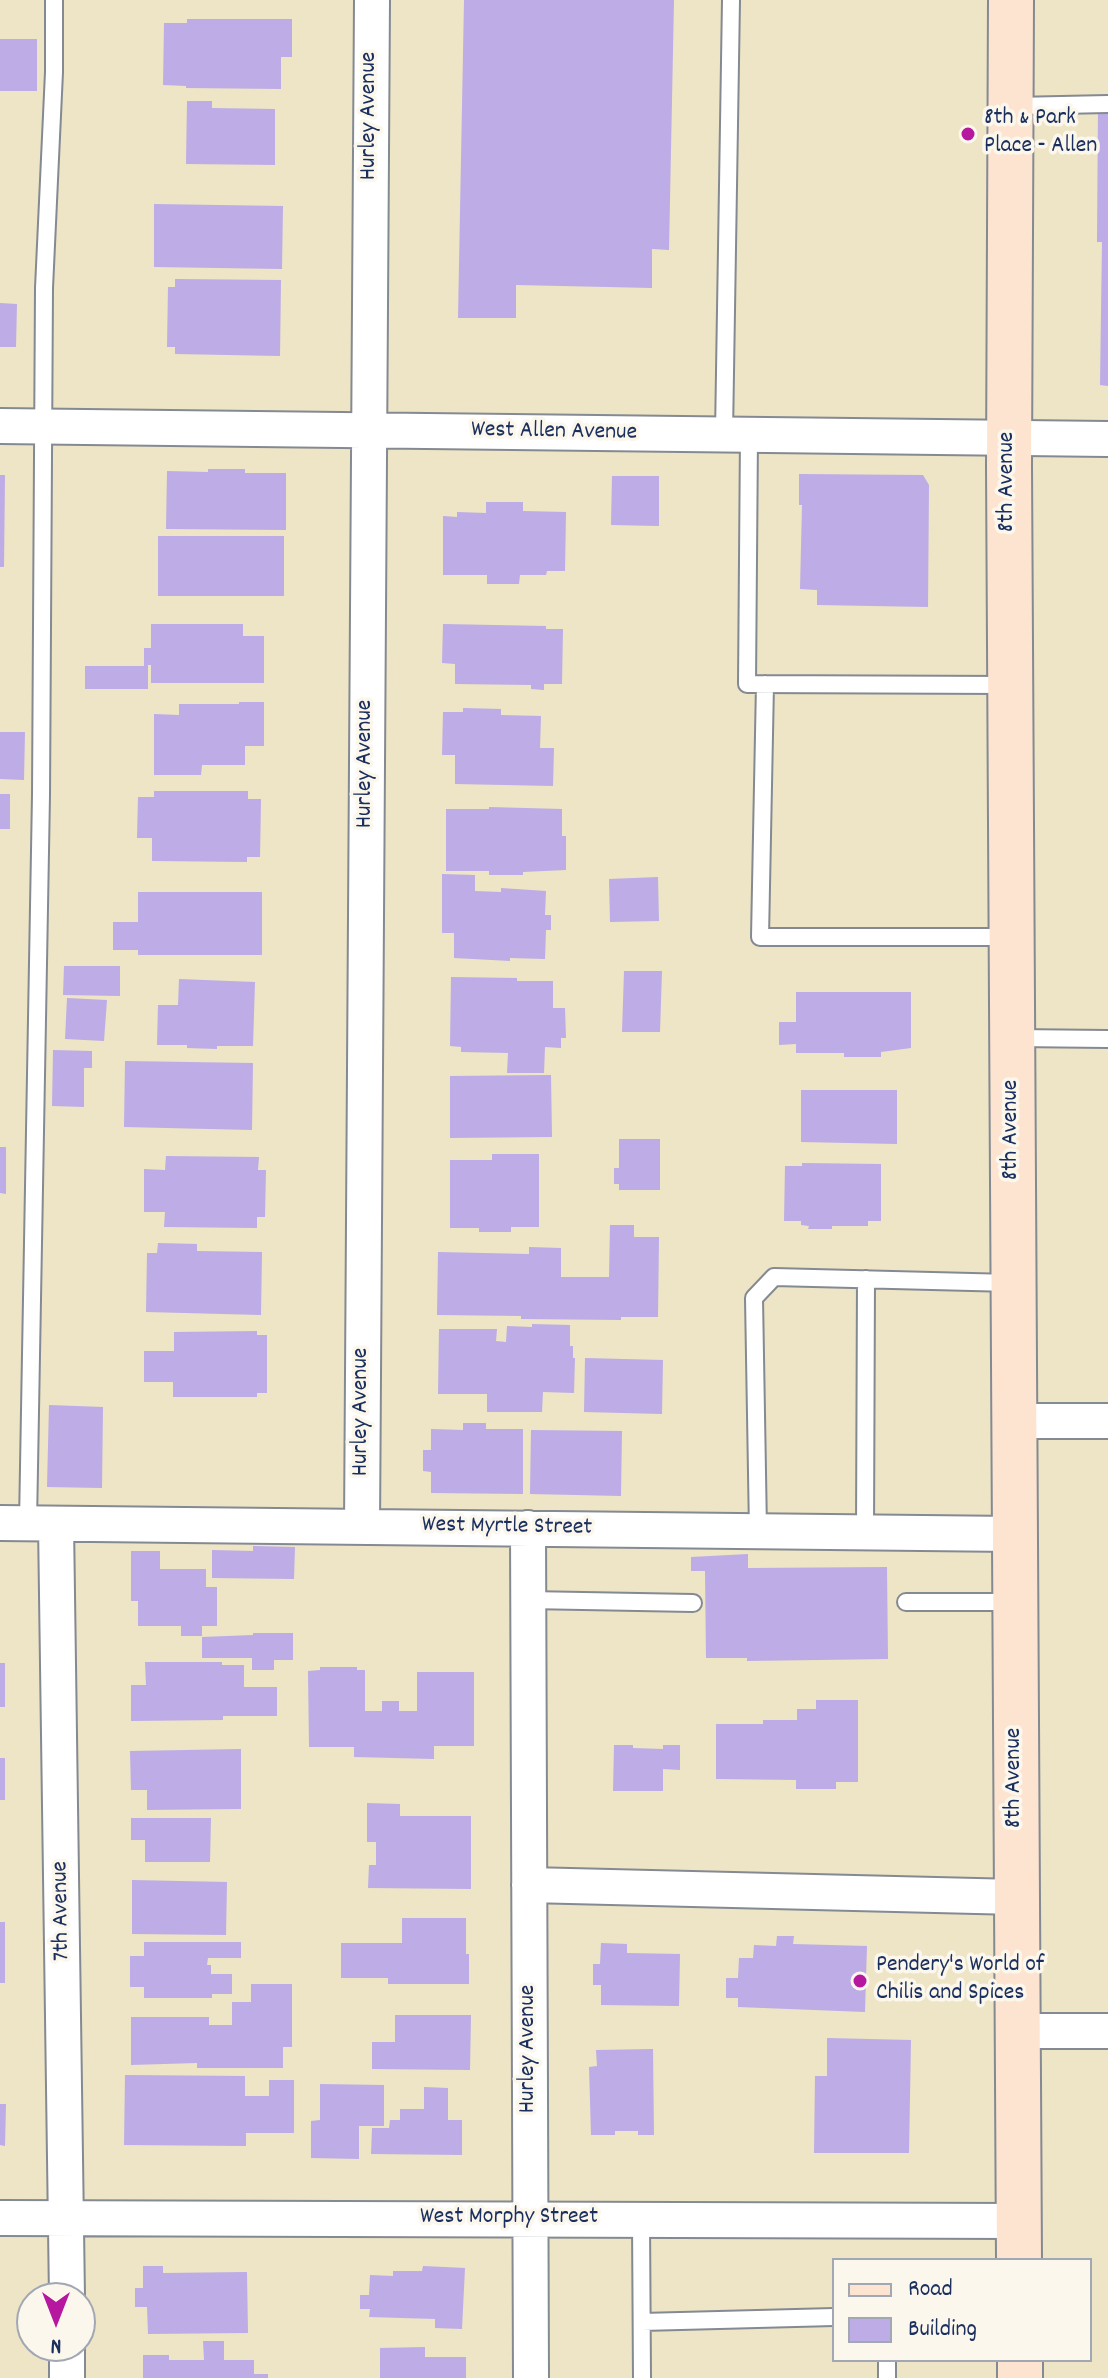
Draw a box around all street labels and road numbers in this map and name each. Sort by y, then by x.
street label: Hurley Avenue [357,52,385,180]
street label: West Allen Avenue [471,417,637,449]
street label: 8th Avenue [995,432,1023,532]
street label: Hurley Avenue [353,700,381,828]
street label: 8th Avenue [999,1080,1027,1180]
street label: Hurley Avenue [349,1348,377,1476]
street label: West Myrtle Street [422,1512,592,1544]
street label: 8th Avenue [1002,1728,1030,1828]
street label: 7th Avenue [48,1861,78,1961]
street label: Hurley Avenue [516,1985,544,2113]
street label: West Morphy Street [420,2205,598,2233]

